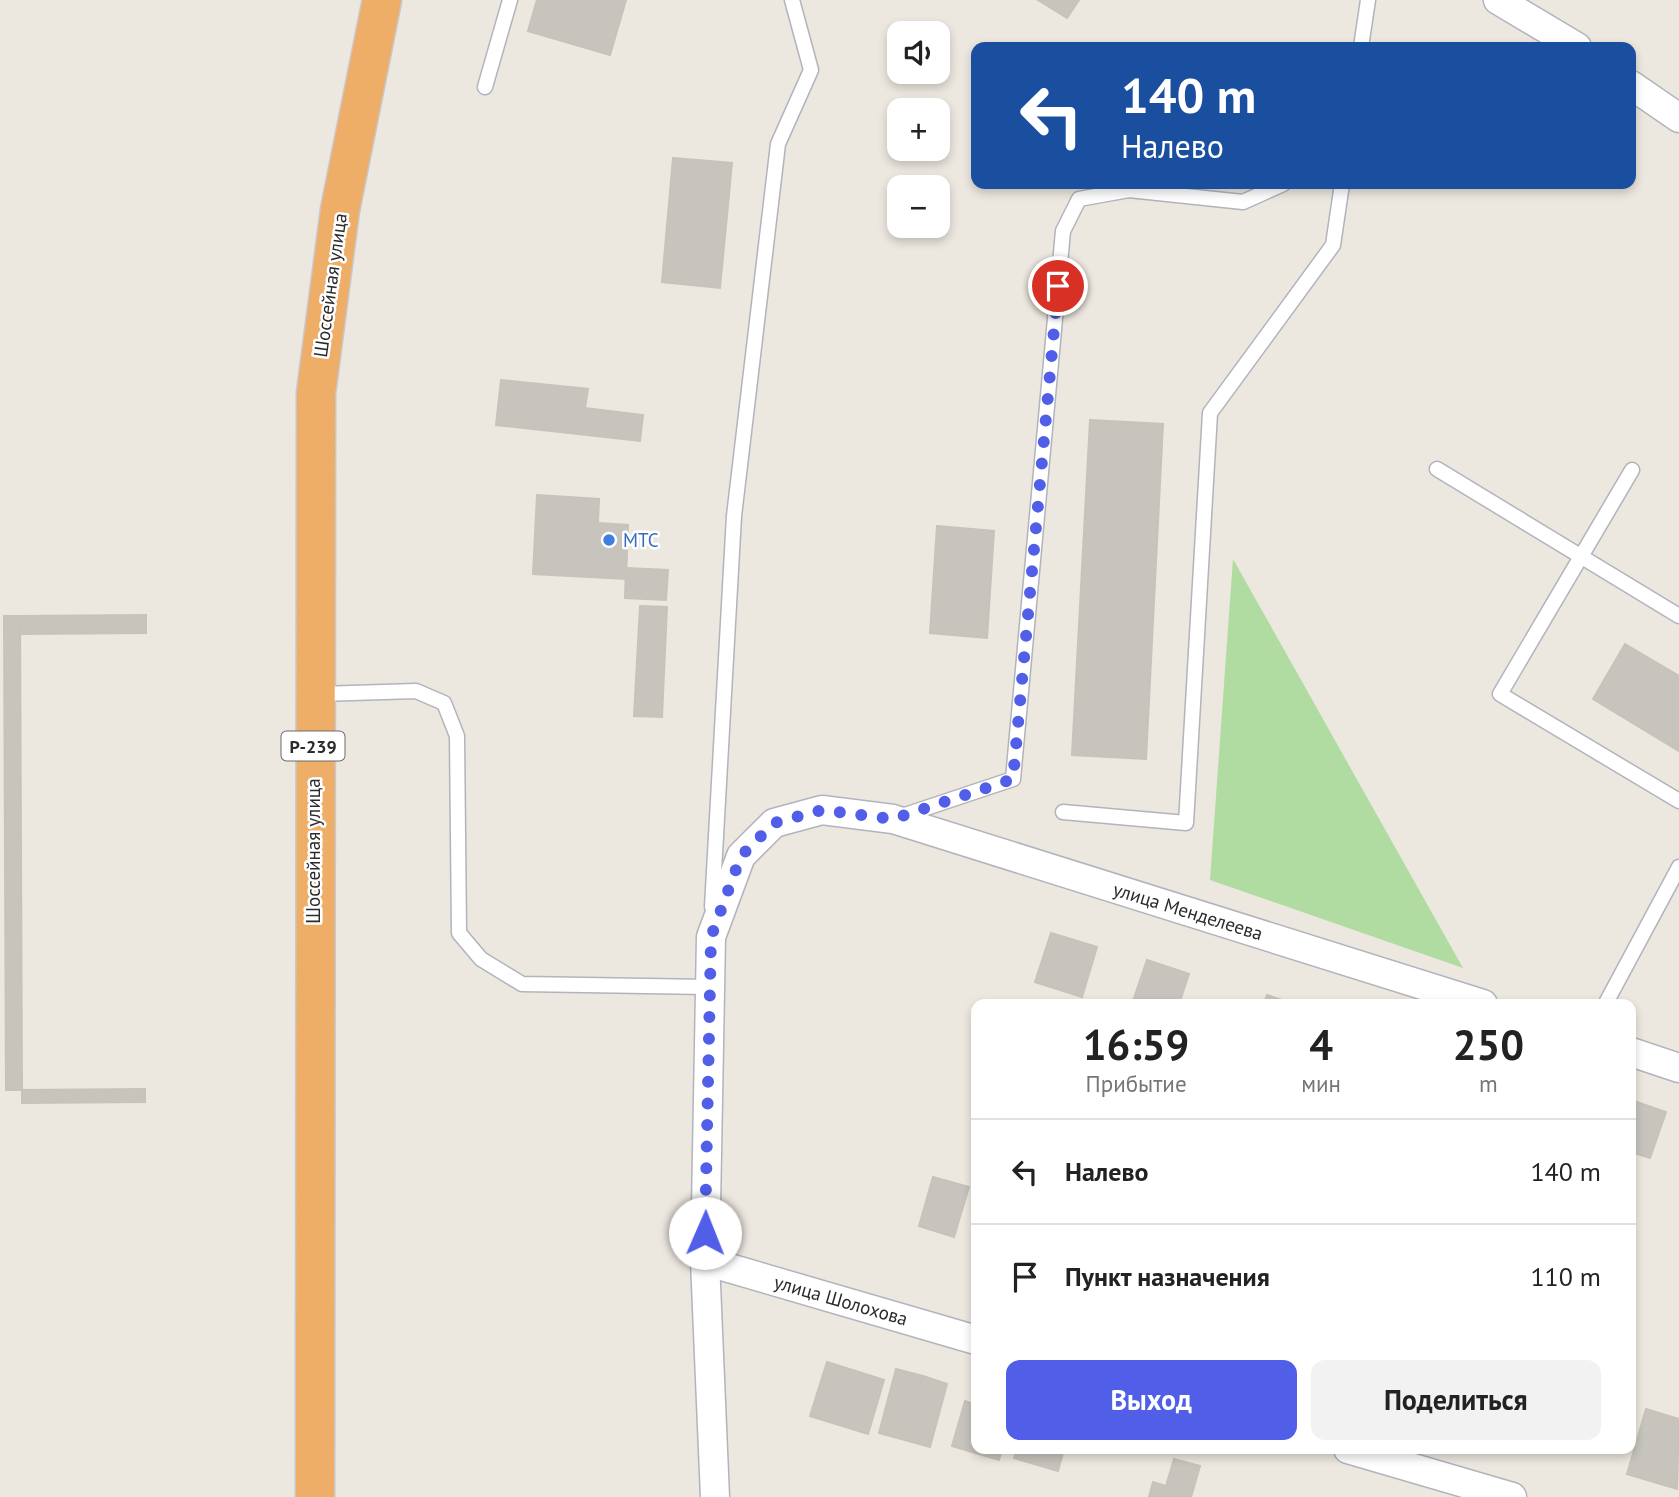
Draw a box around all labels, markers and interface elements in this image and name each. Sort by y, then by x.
map controls [887,21,950,238]
button: sound [887,21,950,84]
text: 140 m [1121,63,1256,127]
icon: left [1006,70,1097,161]
button: + [887,98,950,161]
text: Налево [1121,125,1224,167]
button: − [887,175,950,238]
street label: Шоссейная улица [308,211,352,359]
pin [1028,256,1088,316]
icon: arrive [1039,267,1077,305]
place label: МТС [623,528,659,552]
marker: МТС [601,532,617,548]
road number: Р-239 [282,732,344,760]
street label: Шоссейная улица [301,778,325,924]
street label: улица Менделеева [1110,877,1266,945]
text: 16:59 [1083,1017,1189,1072]
text: 4 [1309,1017,1333,1072]
text: 250 [1453,1017,1524,1072]
text: Прибытие [1086,1069,1187,1098]
text: мин [1301,1069,1341,1098]
text: m [1479,1069,1498,1098]
icon: left [1006,1153,1044,1191]
text: Налево [1065,1155,1149,1188]
text: 140 m [1530,1155,1601,1188]
position arrow [668,1196,742,1270]
icon: arrive [1006,1258,1044,1296]
text: Пункт назначения [1065,1260,1270,1293]
text: 110 m [1530,1260,1601,1293]
street label: улица Шолохова [771,1269,911,1331]
button: Выход [1006,1360,1297,1440]
button: Поделиться [1311,1360,1601,1440]

